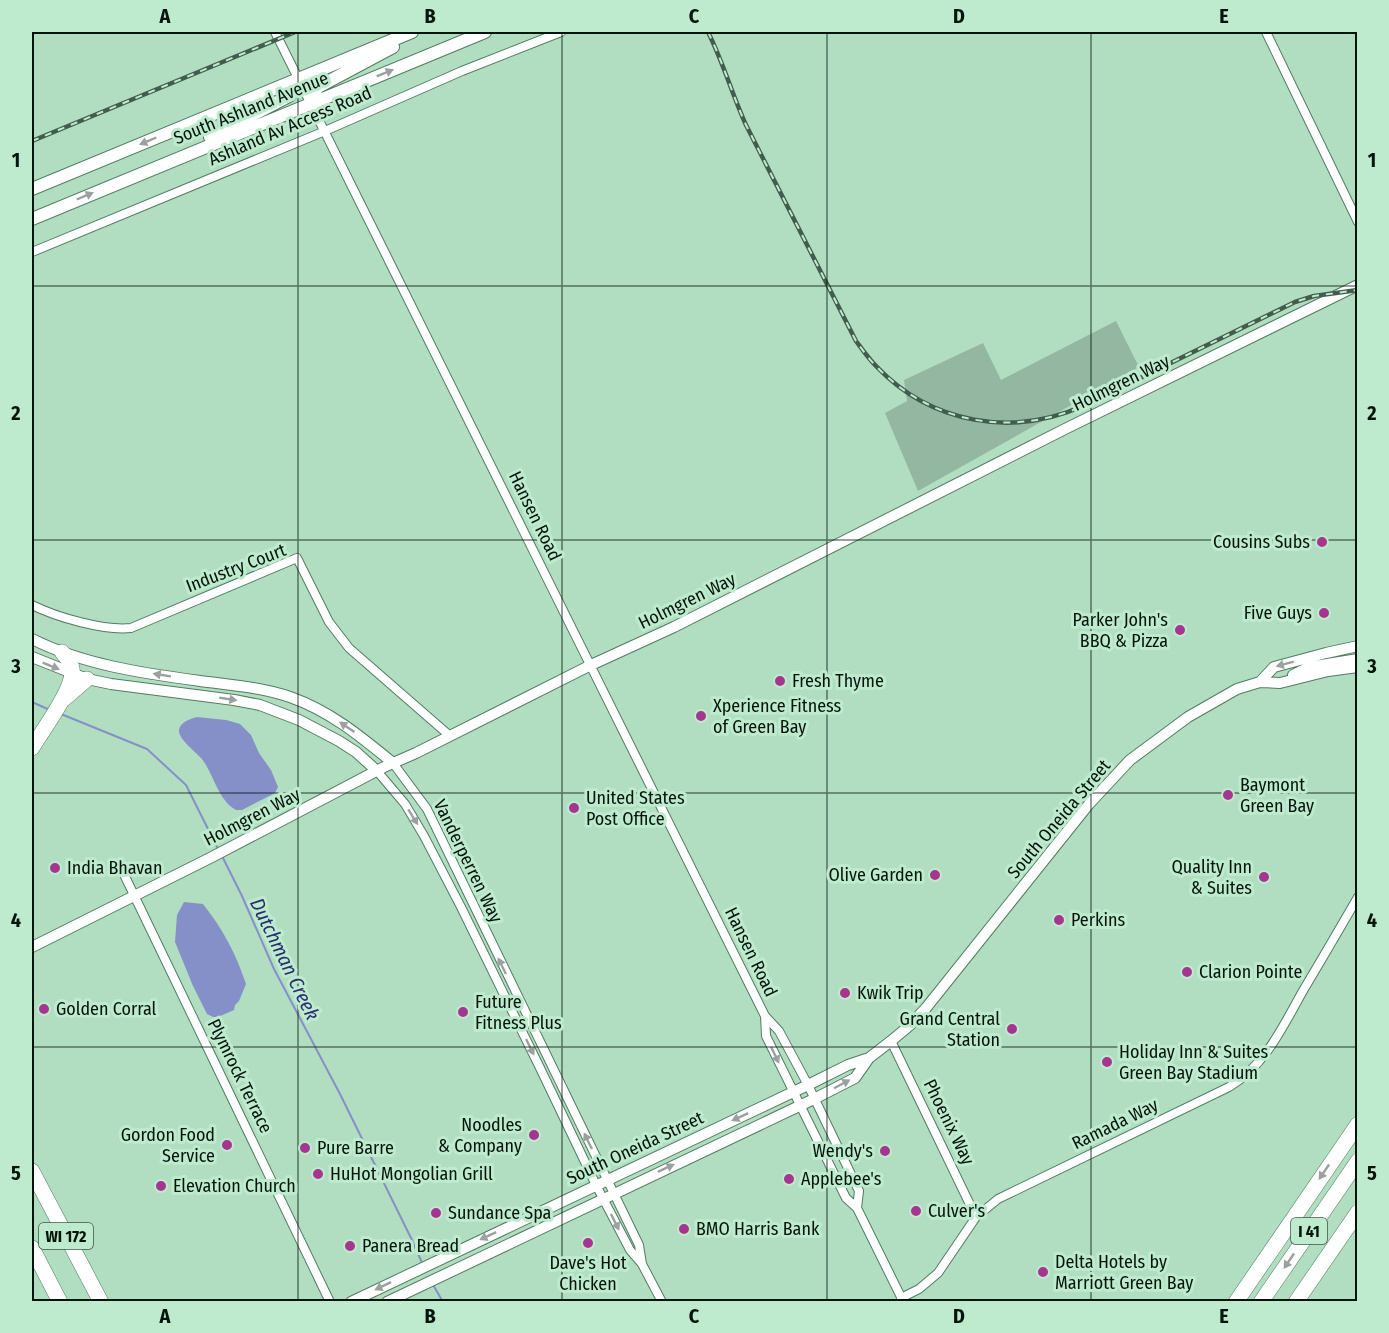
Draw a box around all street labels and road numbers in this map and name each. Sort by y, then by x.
street label: South Ashland Avenue [170,67,332,149]
street label: Ashland Av Access Road [205,82,375,170]
street label: Holmgren Way [1069,350,1173,416]
street label: Hansen Road [504,468,566,564]
street label: Industry Court [183,539,289,597]
street label: Holmgren Way [635,568,739,634]
street label: South Oneida Street [1003,755,1115,883]
street label: Holmgren Way [200,783,304,851]
street label: Vanderperren Way [429,796,507,926]
street label: Hansen Road [720,904,782,1000]
street label: Plymrock Terrace [203,1015,277,1137]
street label: Phoenix Way [919,1076,979,1168]
street label: Ramada Way [1068,1094,1162,1154]
street label: South Oneida Street [563,1107,707,1189]
road number: I 41 [1291,1218,1327,1244]
road number: WI 172 [39,1223,93,1249]

